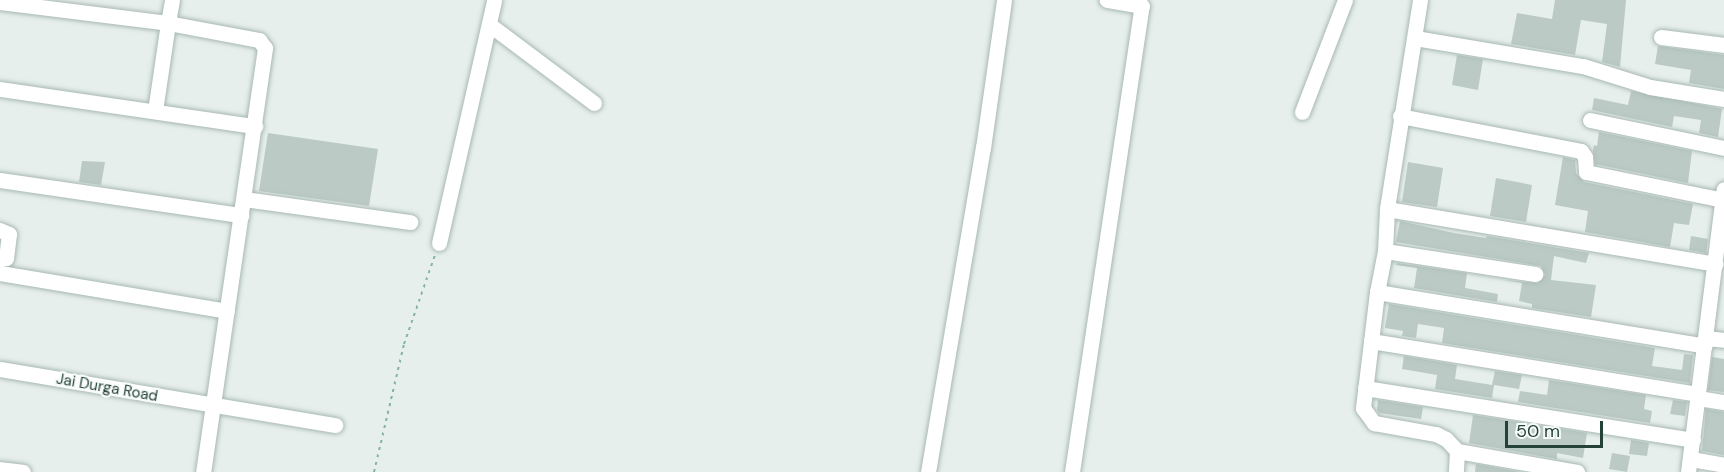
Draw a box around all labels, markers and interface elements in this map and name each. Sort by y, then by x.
street label: Jai Durga Road [55,370,159,406]
scale bar [1508,409,1606,447]
text: 50 m [1516,419,1560,443]

